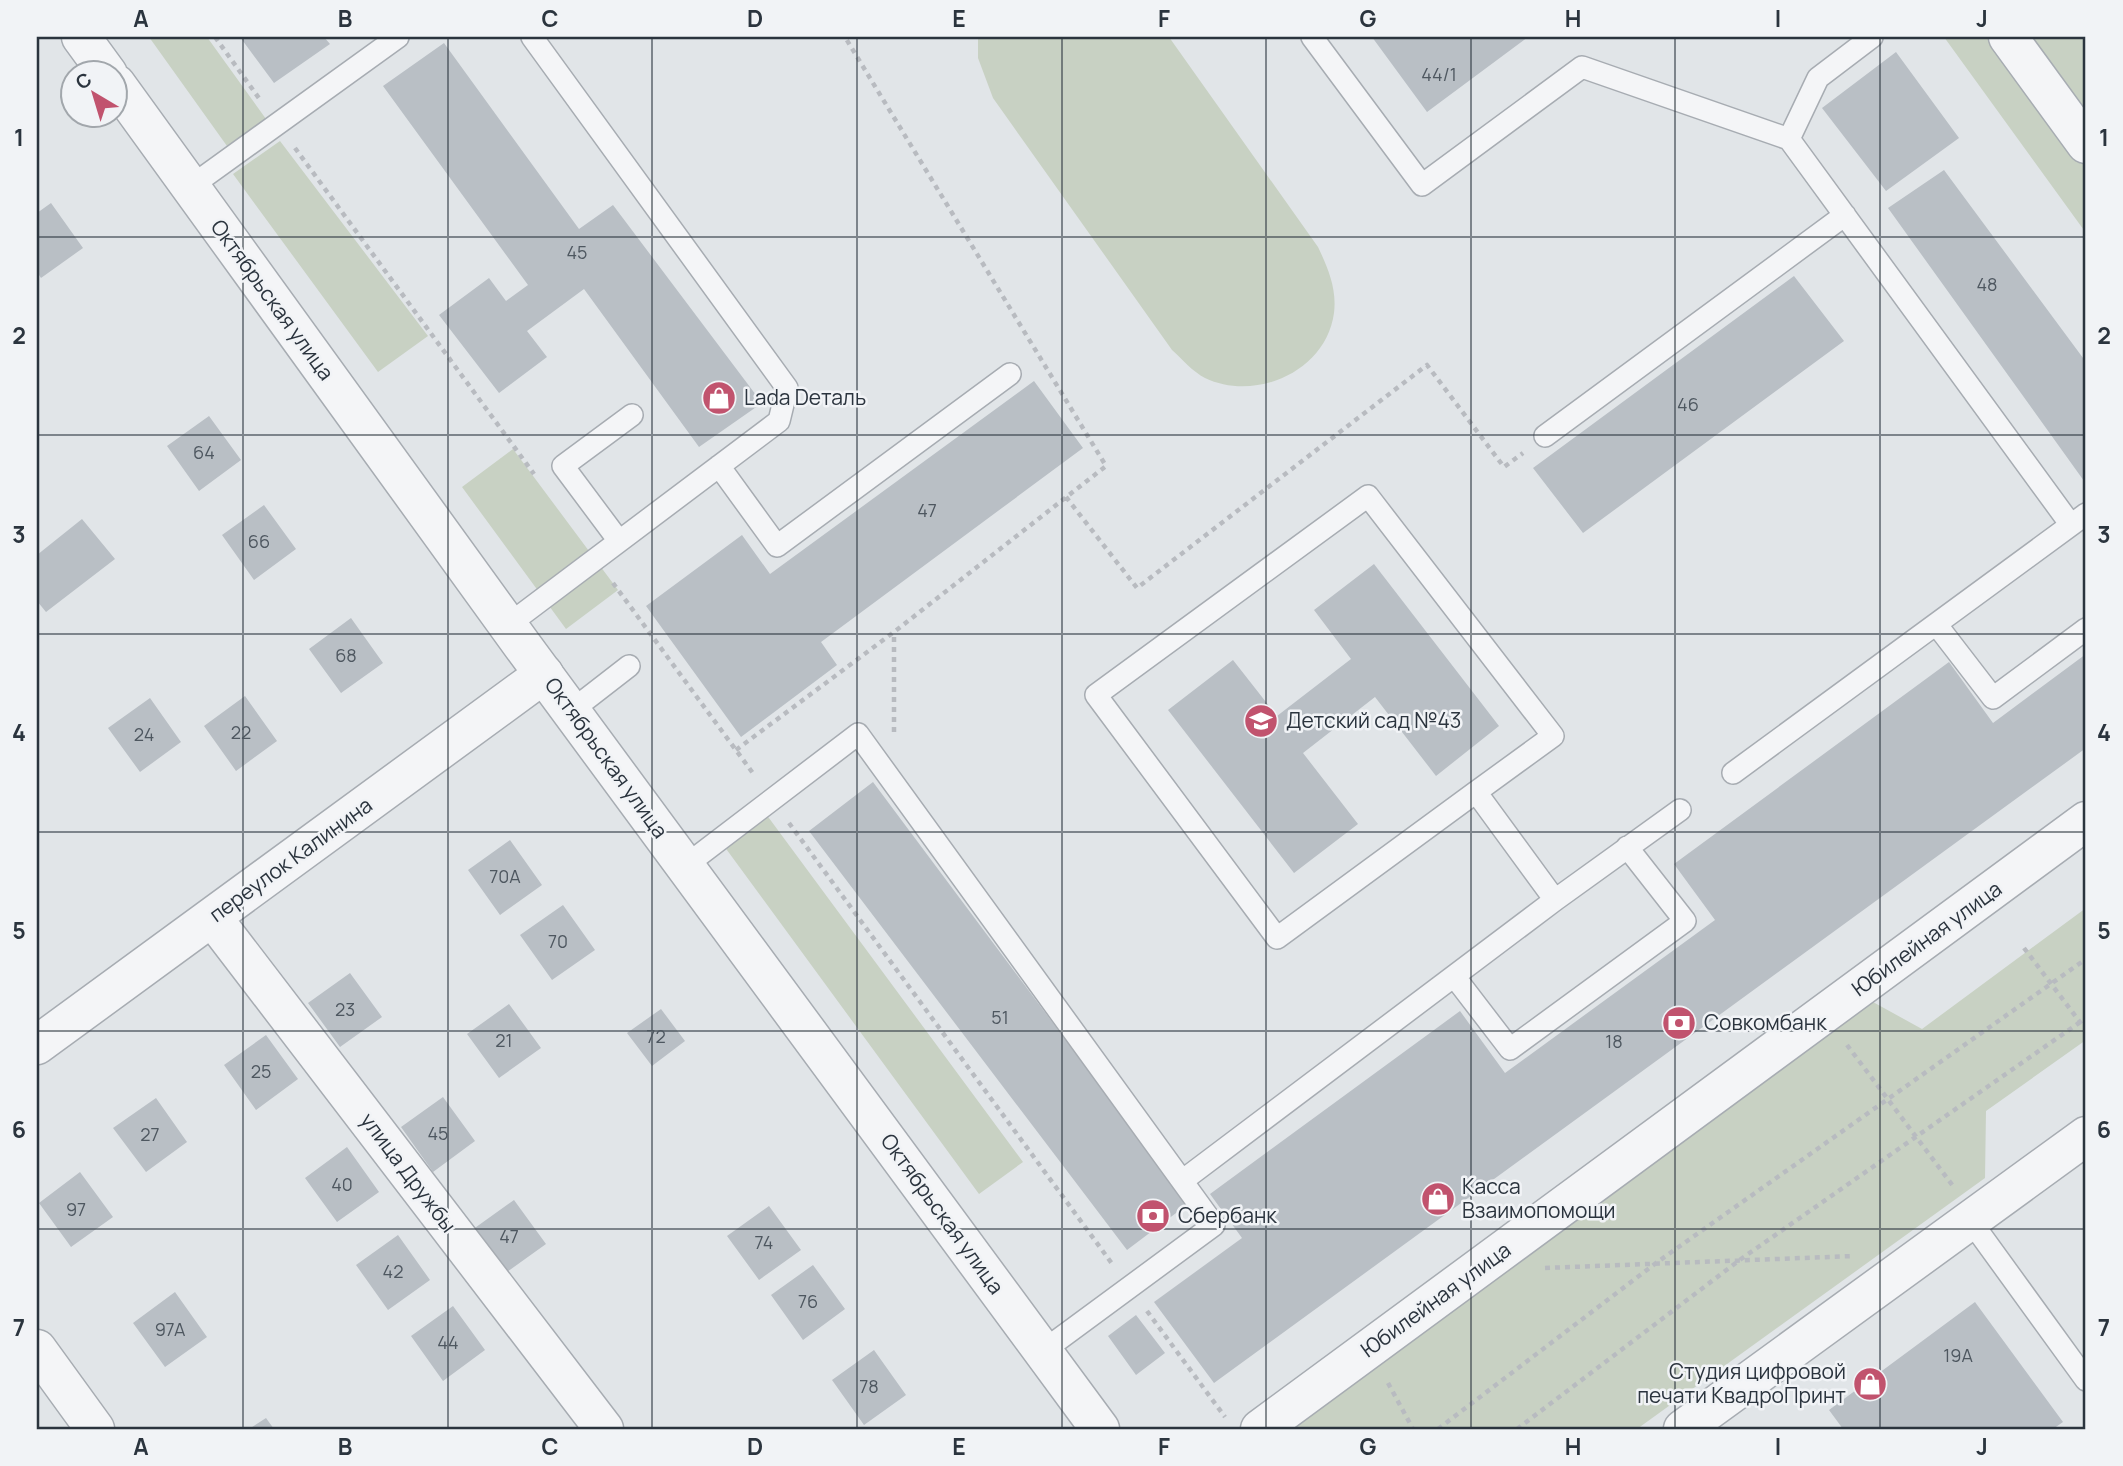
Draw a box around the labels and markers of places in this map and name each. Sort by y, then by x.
shop icon: Lada Dеталь [700,379,738,417]
place label: Lada Dеталь [744,383,866,411]
school or university icon: Детский сад №43 [1242,702,1280,740]
place label: Детский сад №43 [1286,706,1461,734]
bank icon: Совкомбанк [1660,1004,1698,1042]
place label: Совкомбанк [1704,1008,1827,1036]
place label: Касса Взаимопомощи [1462,1172,1615,1224]
shop icon: Касса Взаимопомощи [1419,1180,1457,1218]
bank icon: Сбербанк [1134,1197,1172,1235]
place label: Сбербанк [1178,1201,1277,1229]
place label: Студия цифровой печати КвадроПринт [1637,1357,1846,1409]
shop icon: Студия цифровой печати КвадроПринт [1851,1365,1889,1403]

